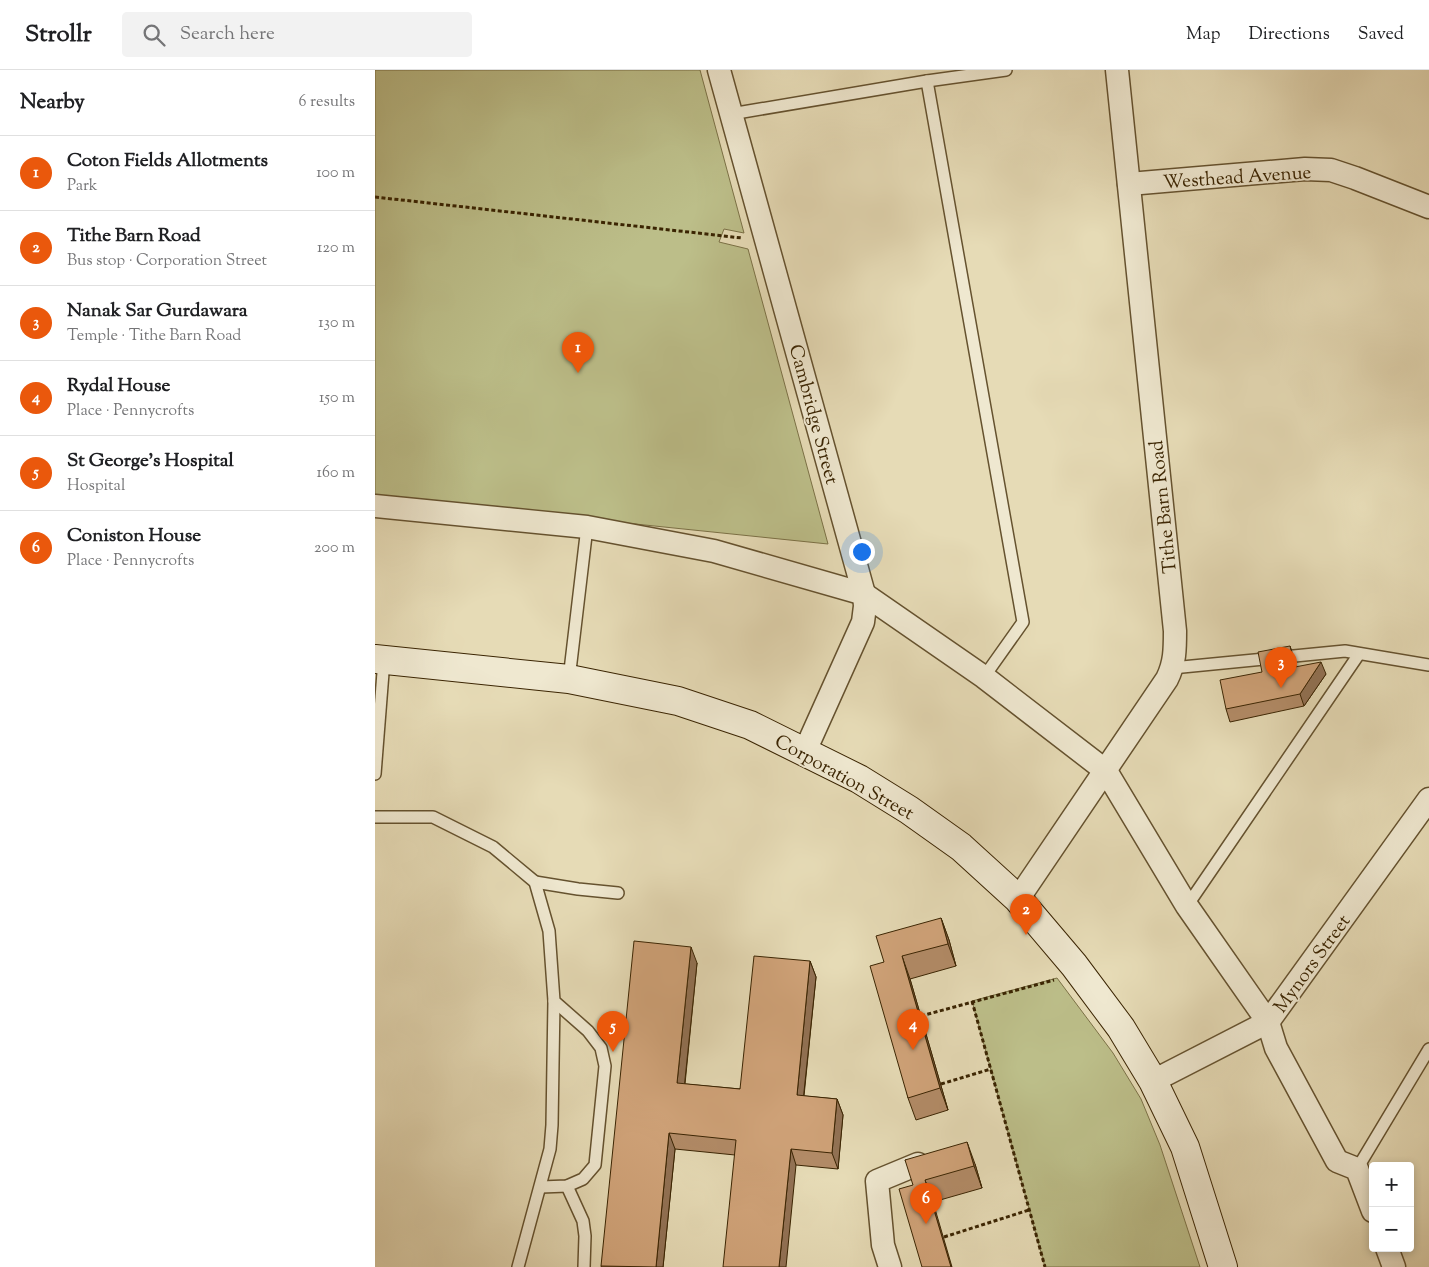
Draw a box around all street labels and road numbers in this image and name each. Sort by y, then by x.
street label: Westhead Avenue [1162,160,1312,197]
street label: Cambridge Street [781,342,844,488]
street label: Tithe Barn Road [1144,439,1185,575]
street label: Corporation Street [769,729,919,828]
street label: Mynors Street [1268,909,1358,1019]

